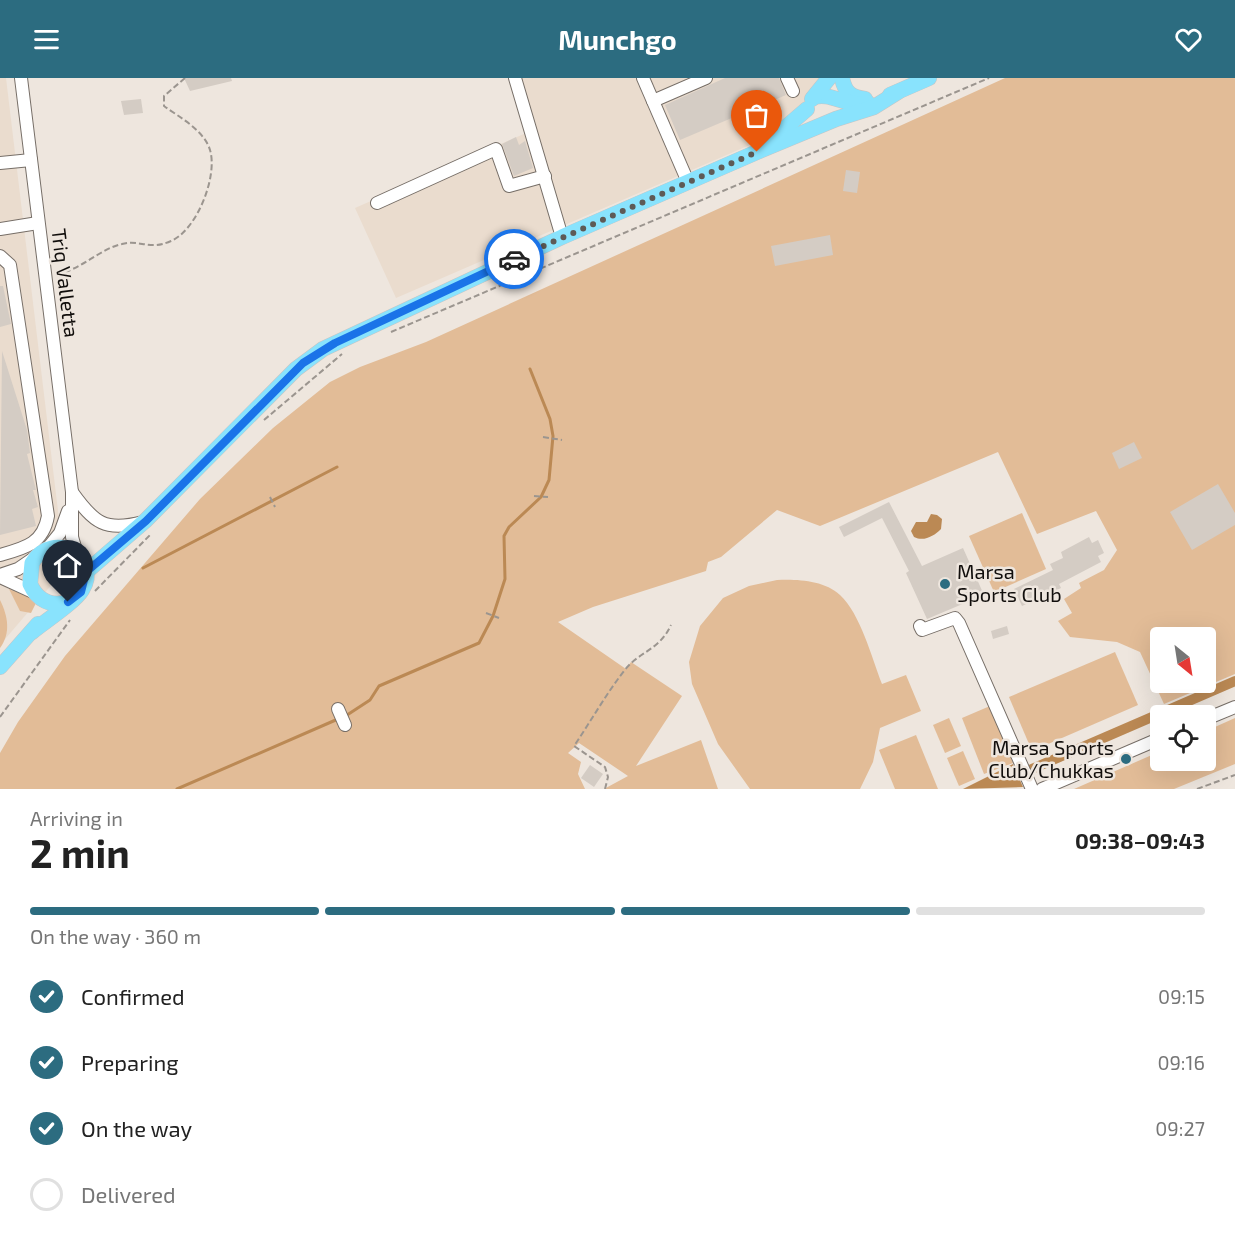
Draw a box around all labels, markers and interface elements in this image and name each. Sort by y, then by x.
icon: menu [30,23,63,56]
text: Munchgo [558,23,677,55]
icon: heart [1172,23,1205,56]
pin [731,90,782,152]
icon: bag [740,99,773,132]
street label: Triq Valletta [47,227,85,339]
courier [484,229,544,289]
icon: car [498,243,531,276]
pin [42,540,93,602]
icon: home [51,549,84,582]
place label: Marsa Sports Club [957,559,1062,606]
marker: Marsa Sports Club [938,577,952,591]
north arrow [1150,627,1216,693]
map controls [1150,627,1216,771]
button: locate [1150,705,1216,771]
place label: Marsa Sports Club/Chukkas [988,735,1114,782]
marker: Marsa Sports Club/Chukkas [1119,752,1133,766]
text: Arriving in [30,806,123,830]
text: 09:38–09:43 [1075,827,1205,853]
text: 2 min [30,829,130,876]
text: On the way · 360 m [30,924,201,948]
icon: check [30,980,63,1013]
text: Confirmed [81,983,185,1009]
text: 09:15 [1158,984,1205,1008]
icon: check [30,1046,63,1079]
text: Preparing [81,1049,179,1075]
text: 09:16 [1157,1050,1205,1074]
icon: check [30,1112,63,1145]
text: On the way [81,1115,192,1141]
text: 09:27 [1155,1116,1205,1140]
text: Delivered [81,1181,176,1207]

